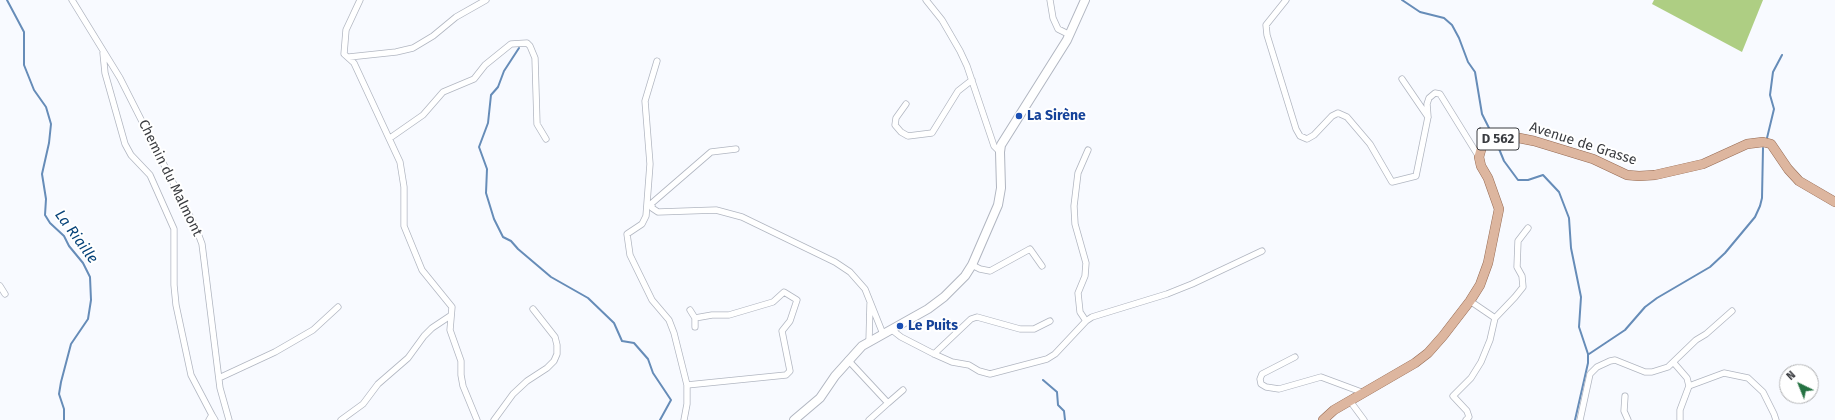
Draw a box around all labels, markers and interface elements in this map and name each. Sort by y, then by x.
place label: La Sirène [1027,108,1086,124]
marker: La Sirène [1014,111,1024,121]
street label: Chemin du Malmont [134,117,206,239]
street label: Avenue de Grasse [1527,119,1639,169]
road number: D 562 [1477,128,1519,150]
water label: La Riaille [51,207,101,267]
place label: Le Puits [908,318,958,334]
marker: Le Puits [895,321,905,331]
north arrow [1779,364,1819,404]
text: N [1784,368,1798,383]

